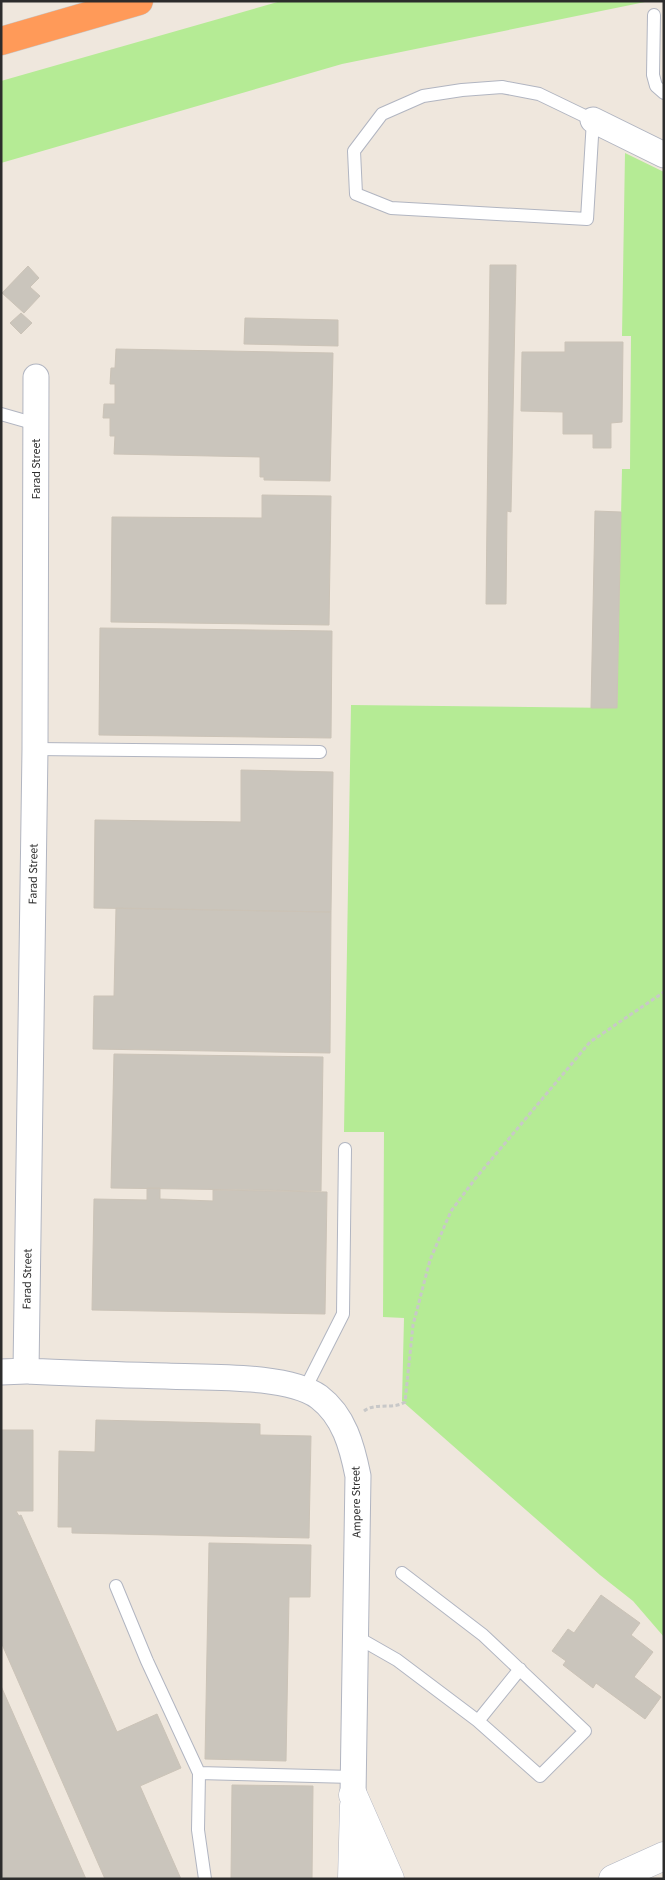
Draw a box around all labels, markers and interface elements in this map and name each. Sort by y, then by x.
street label: Farad Street [28,439,45,499]
street label: Farad Street [24,844,43,904]
street label: Farad Street [18,1249,37,1309]
street label: Ampere Street [347,1466,366,1538]

